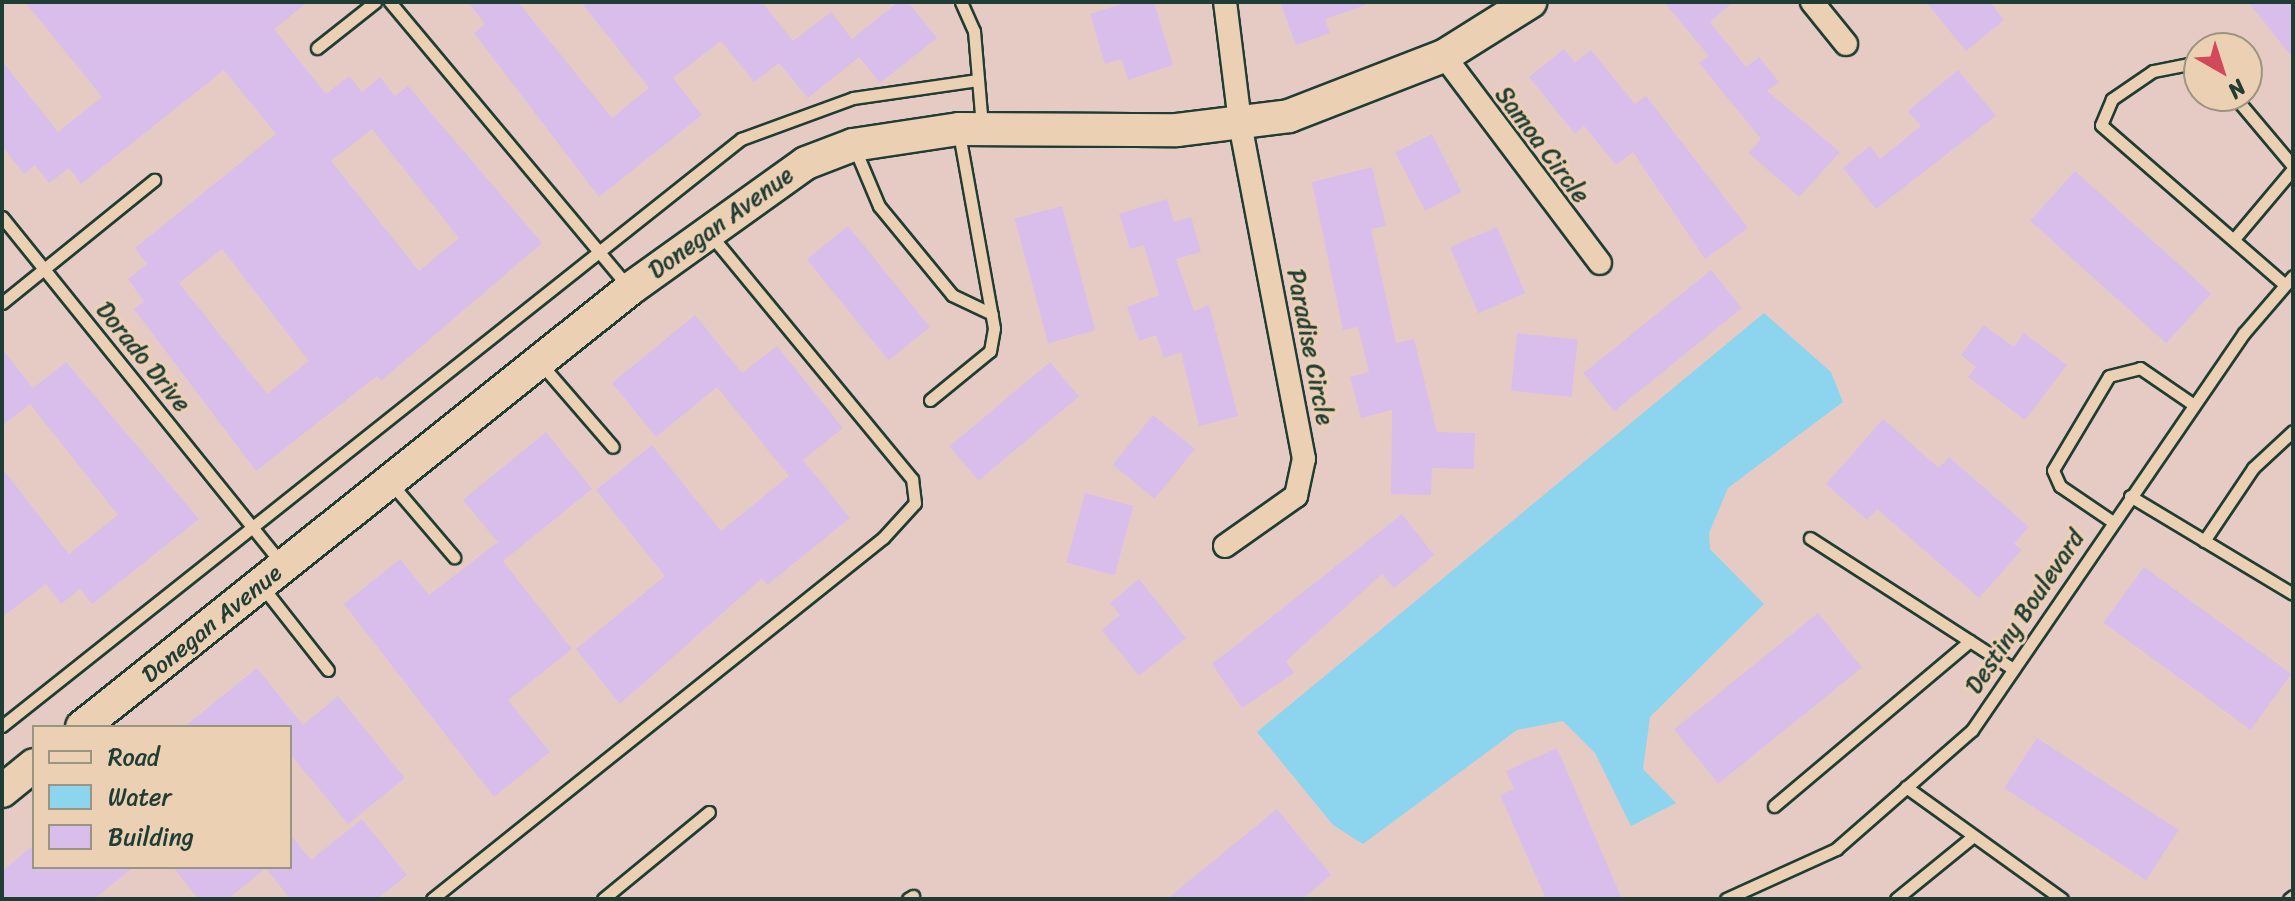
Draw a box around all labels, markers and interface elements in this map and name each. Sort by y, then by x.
north arrow [2183,32,2263,112]
text: N [2219,70,2255,109]
street label: Samoa Circle [1489,81,1595,209]
street label: Donegan Avenue [643,161,799,285]
street label: Paradise Circle [1281,266,1339,428]
street label: Dorado Drive [90,296,196,418]
street label: Destiny Boulevard [1960,525,2090,699]
street label: Donegan Avenue [136,559,288,689]
legend [32,725,292,869]
text: Road [108,736,159,778]
text: Water [108,776,171,818]
text: Building [108,816,194,858]

